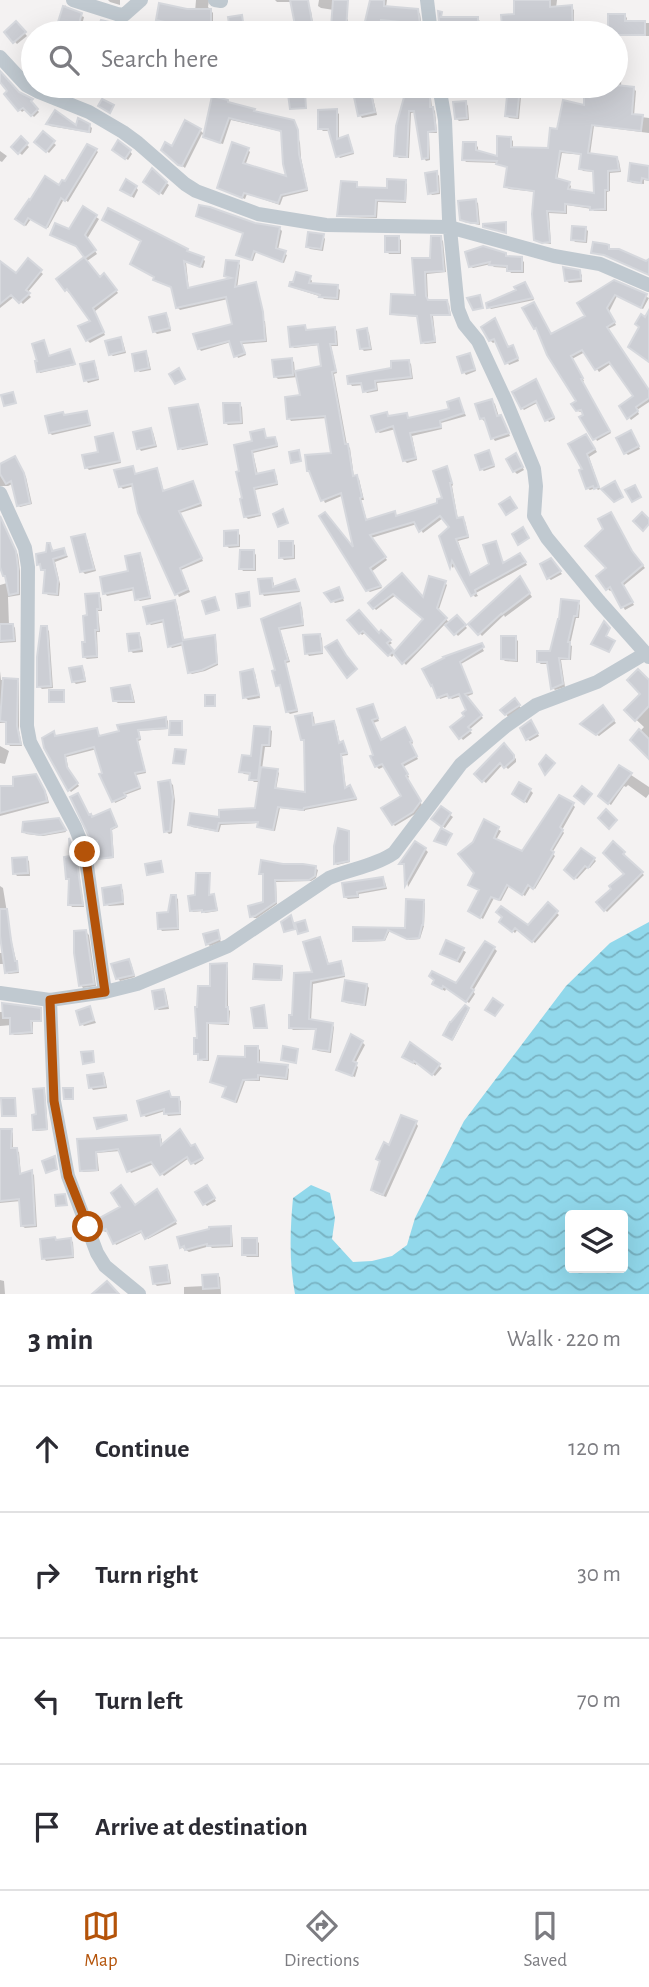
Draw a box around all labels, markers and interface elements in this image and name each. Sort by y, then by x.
search box [21,21,628,98]
icon: search [45,41,83,79]
text: Search here [101,46,219,72]
route end [69,836,100,867]
map controls [565,1210,628,1273]
button: layers [565,1210,628,1273]
route start [72,1211,103,1242]
text: 3 min [28,1325,93,1355]
text: Walk · 220 m [507,1328,621,1351]
icon: ahead [28,1430,66,1468]
text: Continue [95,1436,190,1462]
text: 120 m [568,1437,621,1460]
icon: right [28,1556,66,1594]
text: Turn right [95,1562,198,1588]
text: 30 m [577,1563,621,1586]
icon: left [28,1682,66,1720]
text: Turn left [95,1688,183,1714]
text: 70 m [577,1689,621,1712]
icon: arrive [28,1808,66,1846]
text: Arrive at destination [95,1814,308,1840]
tab: Map [82,1907,120,1972]
tab: Directions [284,1907,360,1972]
tab: Saved [524,1907,567,1972]

